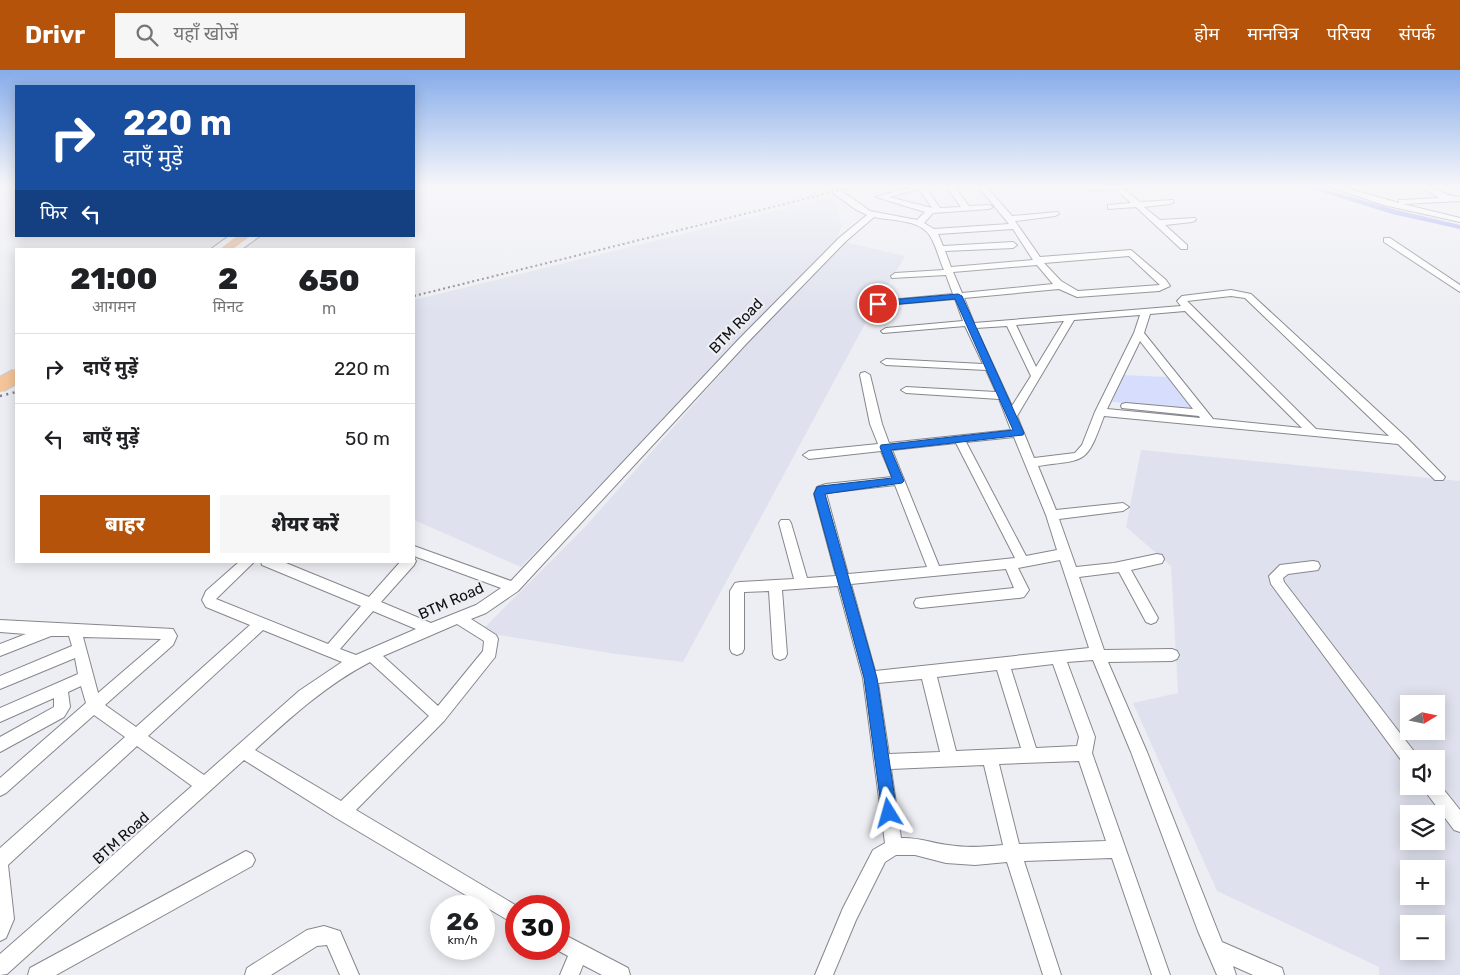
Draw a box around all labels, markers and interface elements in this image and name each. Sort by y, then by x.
search box [115,13,465,58]
text: Drivr [25,21,85,49]
icon: search [133,21,161,49]
text: यहाँ खोजें [173,22,238,45]
text: होम [1194,23,1219,45]
text: मानचित्र [1247,23,1299,45]
text: परिचय [1327,23,1371,45]
text: संपर्क [1399,23,1435,45]
text: 220 m [123,102,232,144]
icon: right [40,105,105,170]
text: दाएँ मुड़ें [123,144,183,171]
icon: left [77,200,105,228]
text: फिर [40,201,67,224]
text: 21:00 [70,261,158,297]
text: 2 [218,261,238,297]
text: 650 [299,263,360,299]
pin [857,283,899,325]
icon: arrive [864,290,892,318]
street label: BTM Road [705,295,767,357]
text: आगमन [92,297,136,316]
text: मिनट [213,297,243,316]
text: m [322,299,336,318]
icon: right [40,355,68,383]
text: दाएँ मुड़ें [83,356,138,379]
text: 220 m [334,357,390,380]
icon: left [40,425,68,453]
text: बाएँ मुड़ें [83,426,139,449]
text: 50 m [345,427,390,450]
button: बाहर [40,495,210,553]
button: शेयर करें [220,495,390,553]
street label: BTM Road [416,579,486,623]
north arrow [1400,695,1445,740]
map controls [1400,695,1445,960]
button: sound [1400,750,1445,795]
position arrow [862,786,914,838]
button: layers [1400,805,1445,850]
street label: BTM Road [89,808,153,868]
button: + [1400,860,1445,905]
speed limit sign: 30 [505,895,570,960]
text: 26 [446,907,479,936]
button: − [1400,915,1445,960]
text: km/h [448,933,477,947]

